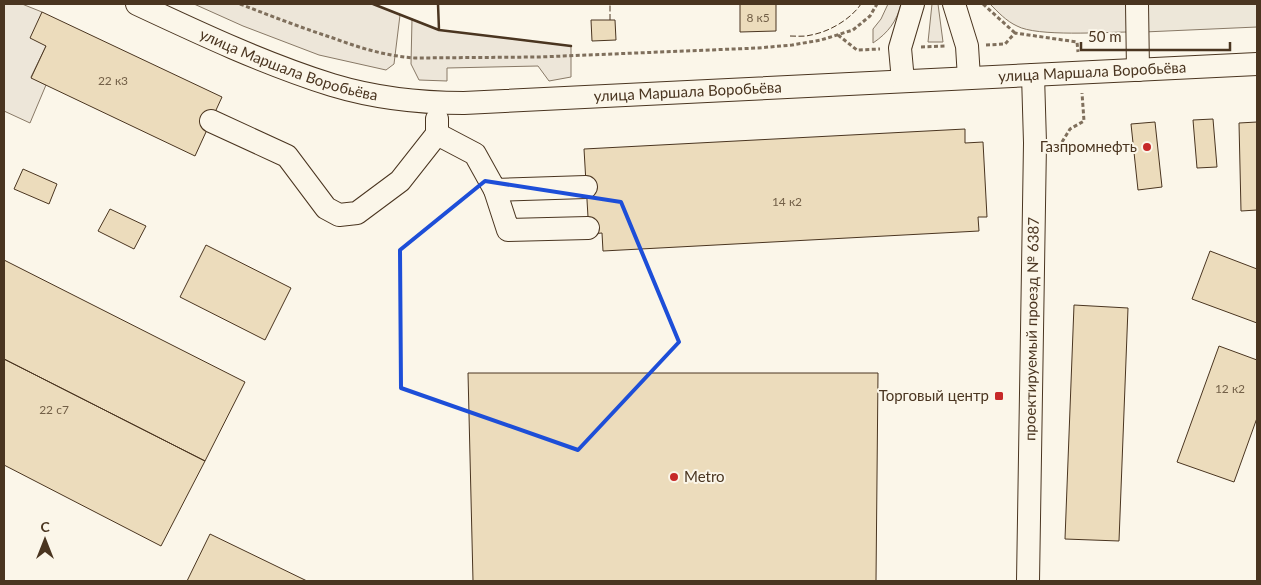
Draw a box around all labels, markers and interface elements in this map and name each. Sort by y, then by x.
house number: 8 к5 [746,10,770,25]
scale bar [1081,20,1230,52]
street label: улица Маршала Воробьёва [197,24,379,104]
text: 50 m [1088,27,1122,45]
street label: улица Маршала Воробьёва [998,57,1187,85]
house number: 22 к3 [98,73,128,88]
street label: улица Маршала Воробьёва [593,77,782,105]
place label: Газпромнефть [1040,137,1137,155]
marker: Газпромнефть [1141,141,1153,153]
house number: 14 к2 [772,194,802,209]
street label: проектируемый проезд № 6387 [1020,217,1042,441]
house number: 12 к2 [1215,381,1245,396]
place label: Торговый центр [879,386,989,404]
marker: Торговый центр [993,390,1005,402]
house number: 22 с7 [39,402,69,417]
place label: Metro [684,467,725,485]
marker: Metro [668,471,680,483]
north arrow [20,515,70,565]
text: С [40,518,50,535]

